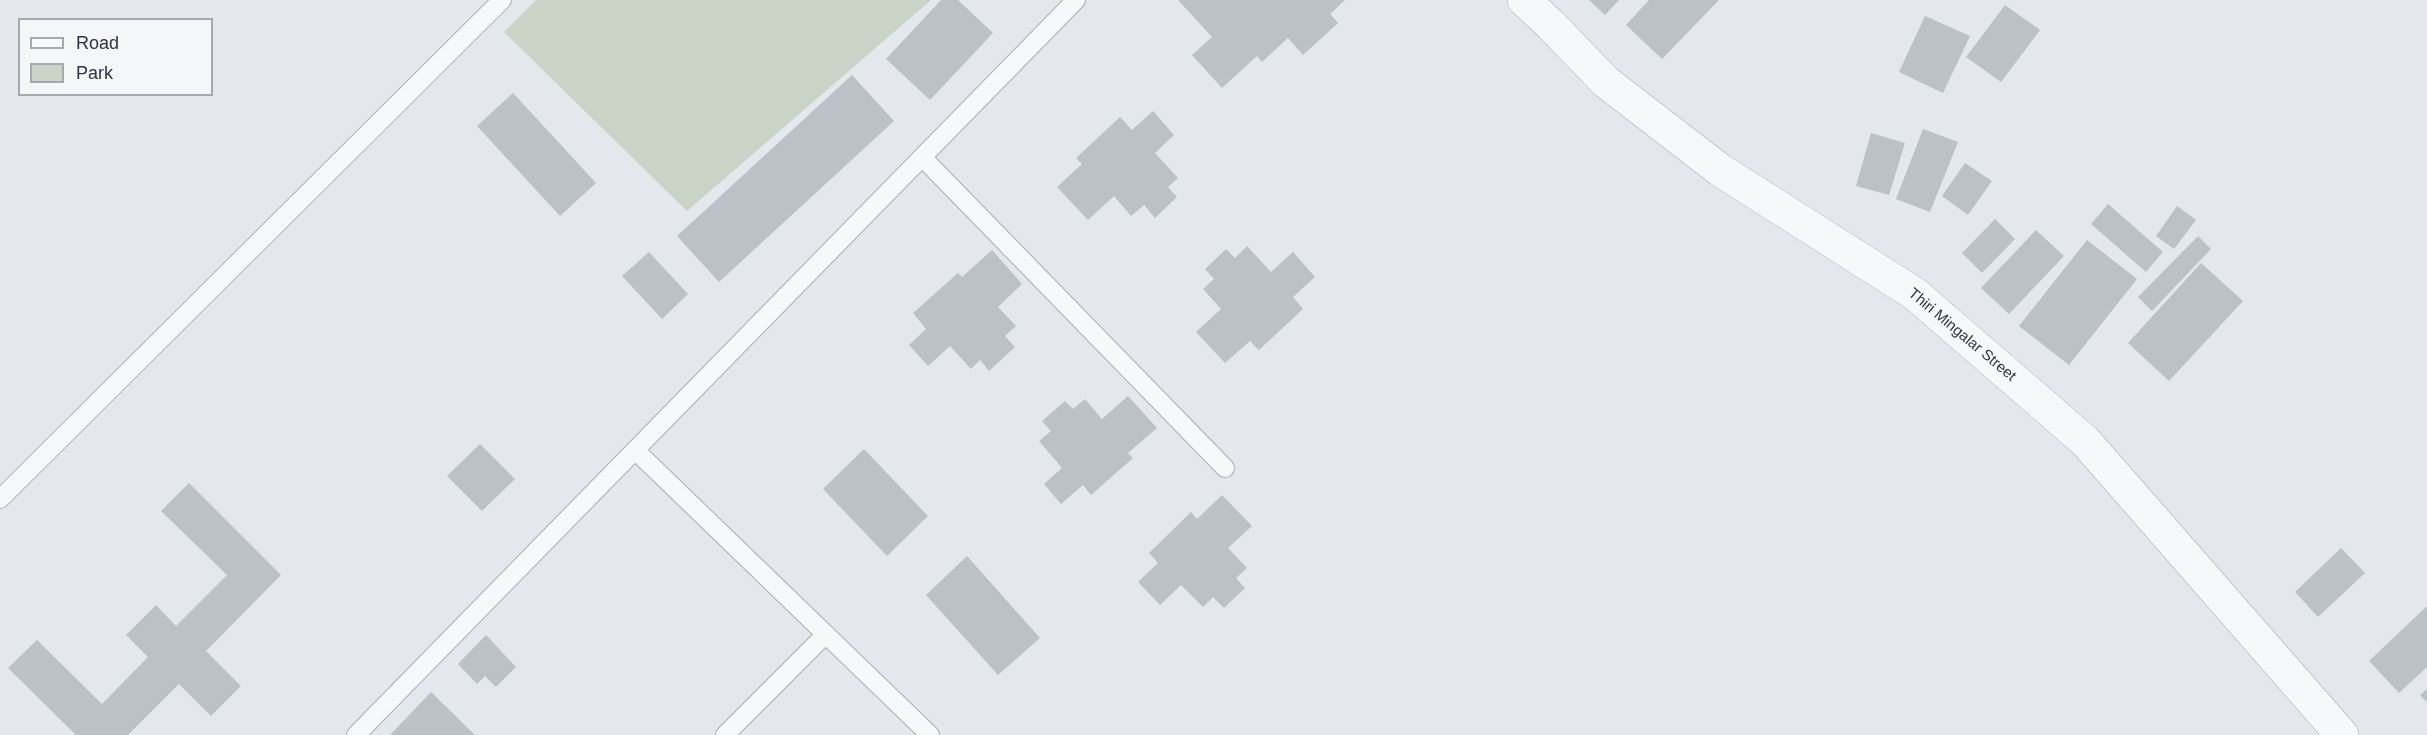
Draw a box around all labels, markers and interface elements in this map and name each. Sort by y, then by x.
legend [18,18,213,96]
text: Road [76,33,119,53]
text: Park [76,63,113,83]
street label: Thiri Mingalar Street [1904,285,2020,385]

